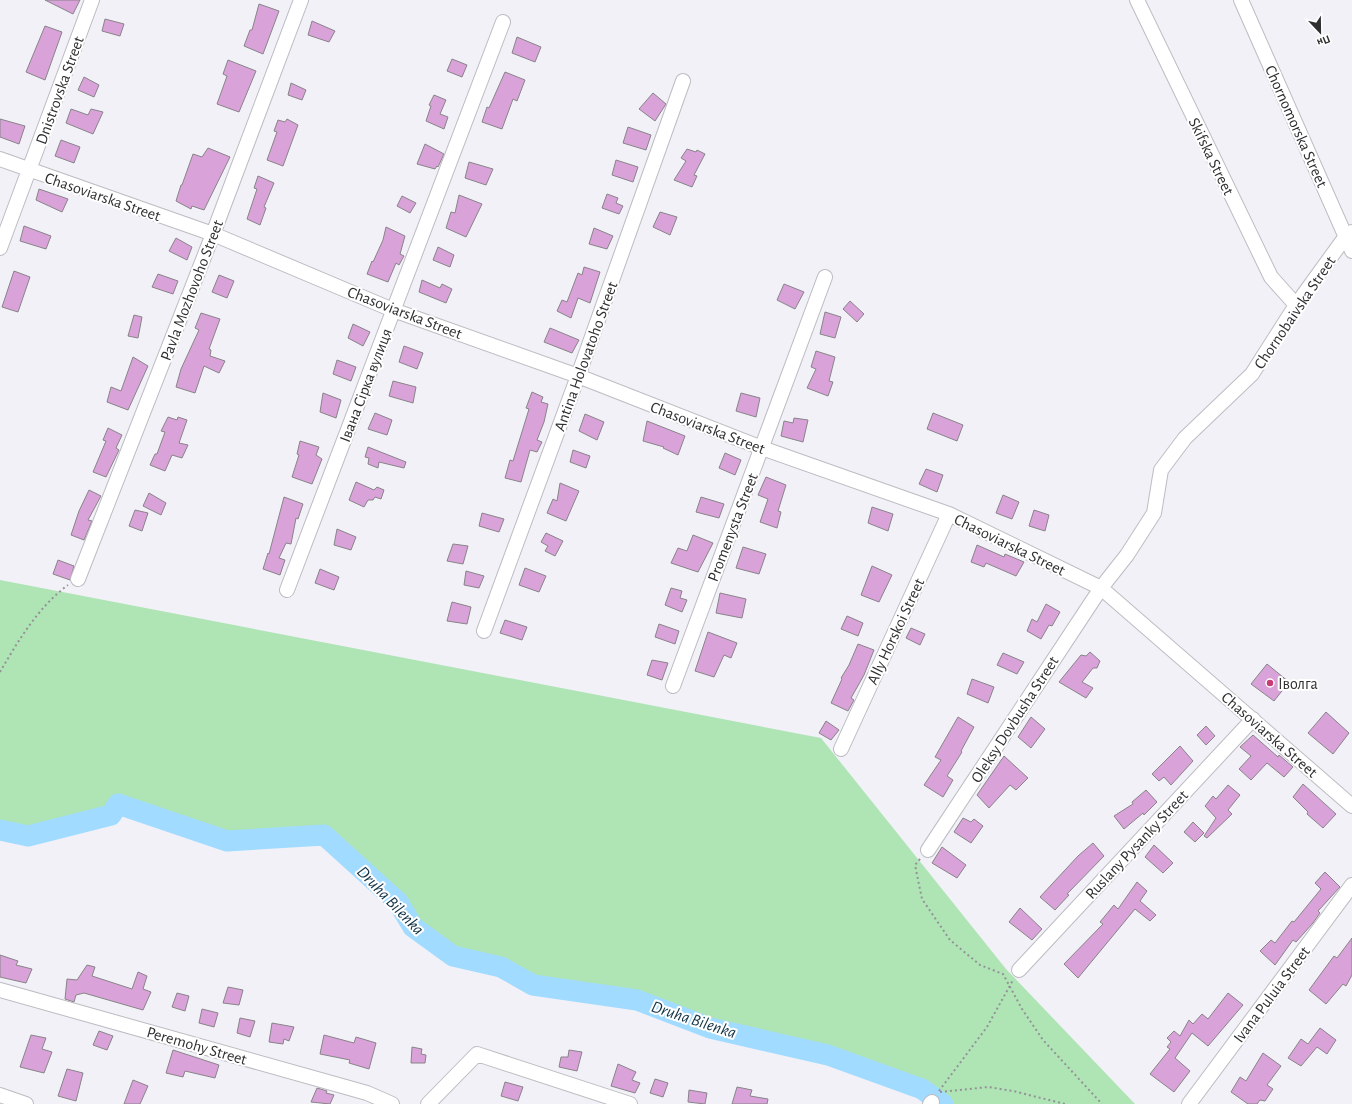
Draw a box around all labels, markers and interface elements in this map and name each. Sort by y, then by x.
north arrow [1300,12,1340,52]
text: Пн [1315,33,1332,48]
street label: Dnistrovska Street [33,34,87,146]
street label: Chornomorska Street [1262,63,1330,190]
street label: Skifska Street [1185,115,1237,198]
street label: Chasoviarska Street [43,170,163,224]
street label: Pavla Mozhovoho Street [158,218,226,363]
street label: Chornobaivska Street [1251,253,1338,372]
street label: Antina Holovatoho Street [551,279,620,433]
street label: Chasoviarska Street [345,284,464,342]
street label: Івана Сірка вулиця [337,326,396,445]
street label: Chasoviarska Street [648,399,767,457]
street label: Promenysta Street [705,471,762,584]
street label: Chasoviarska Street [952,511,1068,579]
street label: Ally Horskoi Street [864,576,928,687]
street label: Oleksy Dovbusha Street [968,653,1062,786]
place label: Іволга [1278,676,1318,692]
marker: Іволга [1265,678,1275,688]
street label: Chasoviarska Street [1218,689,1320,781]
street label: Ruslany Pysanky Street [1082,787,1192,903]
water label: Druha Bilenka [354,863,427,938]
street label: Ivana Puluia Street [1231,944,1313,1046]
water label: Druha Bilenka [649,998,738,1041]
street label: Peremohy Street [145,1024,249,1069]

